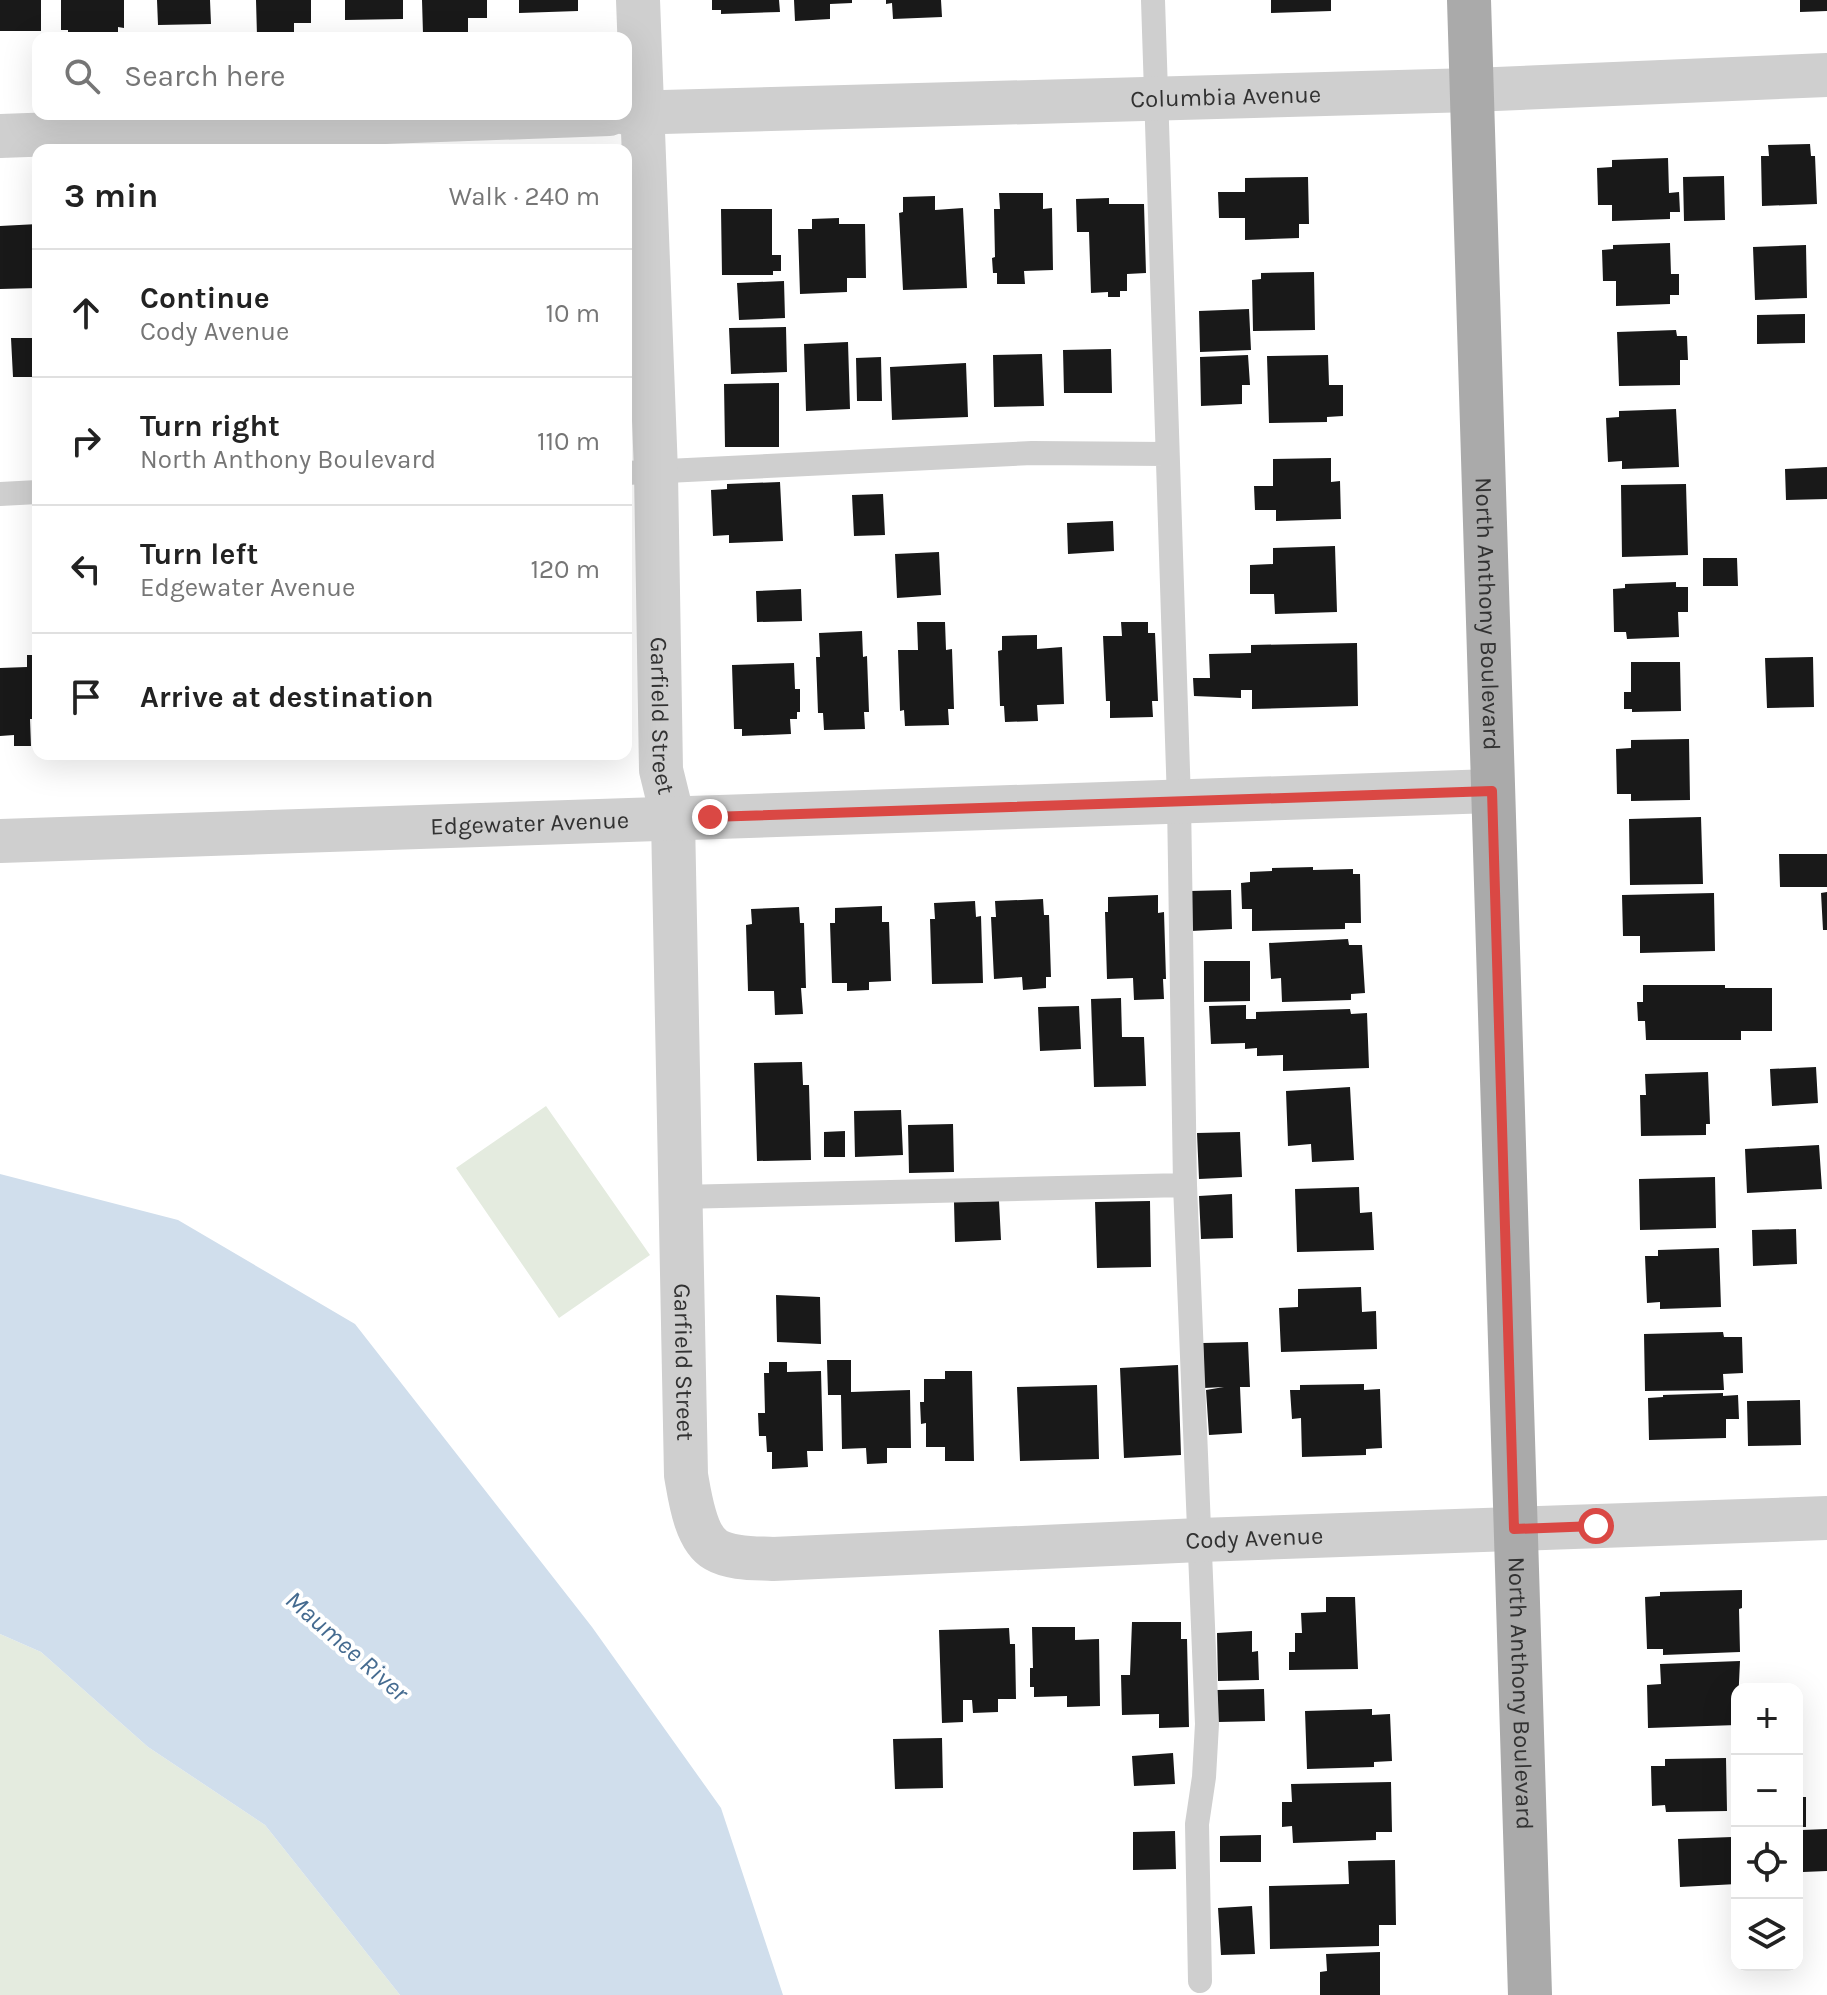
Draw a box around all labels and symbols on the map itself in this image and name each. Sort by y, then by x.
street label: Columbia Avenue [1130,80,1322,113]
street label: North Anthony Boulevard [1470,477,1506,751]
street label: Garfield Street [645,637,680,797]
route end [692,799,728,835]
street label: Edgewater Avenue [430,806,630,841]
street label: Garfield Street [668,1283,699,1441]
route start [1578,1508,1614,1544]
street label: Cody Avenue [1185,1522,1324,1555]
street label: North Anthony Boulevard [1503,1556,1539,1830]
water label: Maumee River [279,1584,416,1708]

